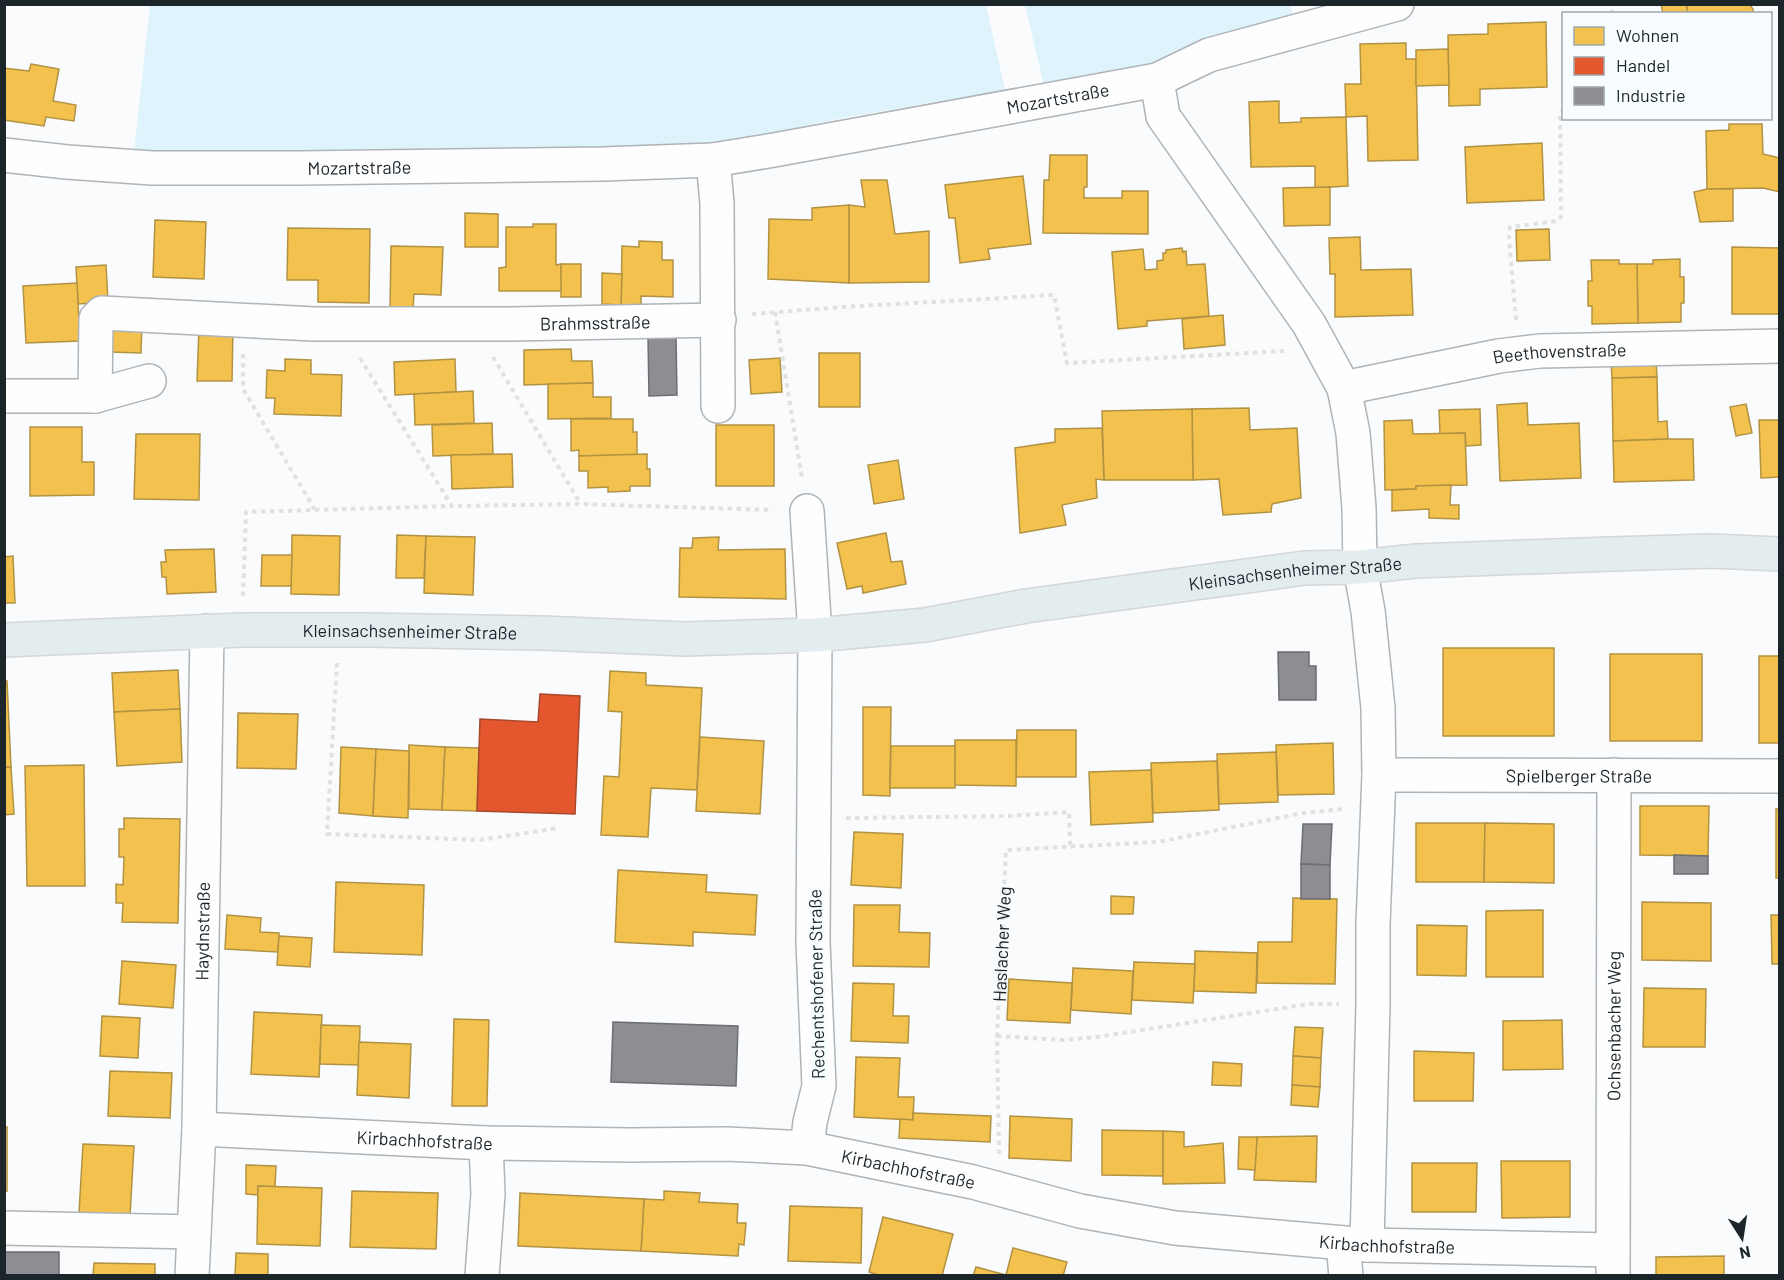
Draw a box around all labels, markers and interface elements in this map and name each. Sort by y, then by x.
legend [1562,12,1772,120]
text: Wohnen [1616,24,1679,46]
text: Handel [1616,54,1670,76]
street label: Mozartstraße [1005,78,1111,118]
text: Industrie [1616,84,1686,106]
street label: Mozartstraße [307,156,411,179]
street label: Brahmsstraße [540,310,651,334]
street label: Beethovenstraße [1491,338,1627,368]
street label: Kleinsachsenheimer Straße [1187,552,1403,595]
street label: Kleinsachsenheimer Straße [302,619,517,644]
street label: Spielberger Straße [1506,764,1652,787]
street label: Haydnstraße [190,882,214,981]
street label: Haslacher Weg [988,886,1015,1003]
street label: Rechentshofener Straße [803,889,829,1079]
street label: Ochsenbacher Weg [1602,951,1625,1101]
street label: Kirbachhofstraße [356,1126,493,1154]
street label: Kirbachhofstraße [840,1144,977,1193]
north arrow [1712,1208,1772,1268]
street label: Kirbachhofstraße [1318,1230,1455,1258]
text: N [1738,1243,1752,1264]

